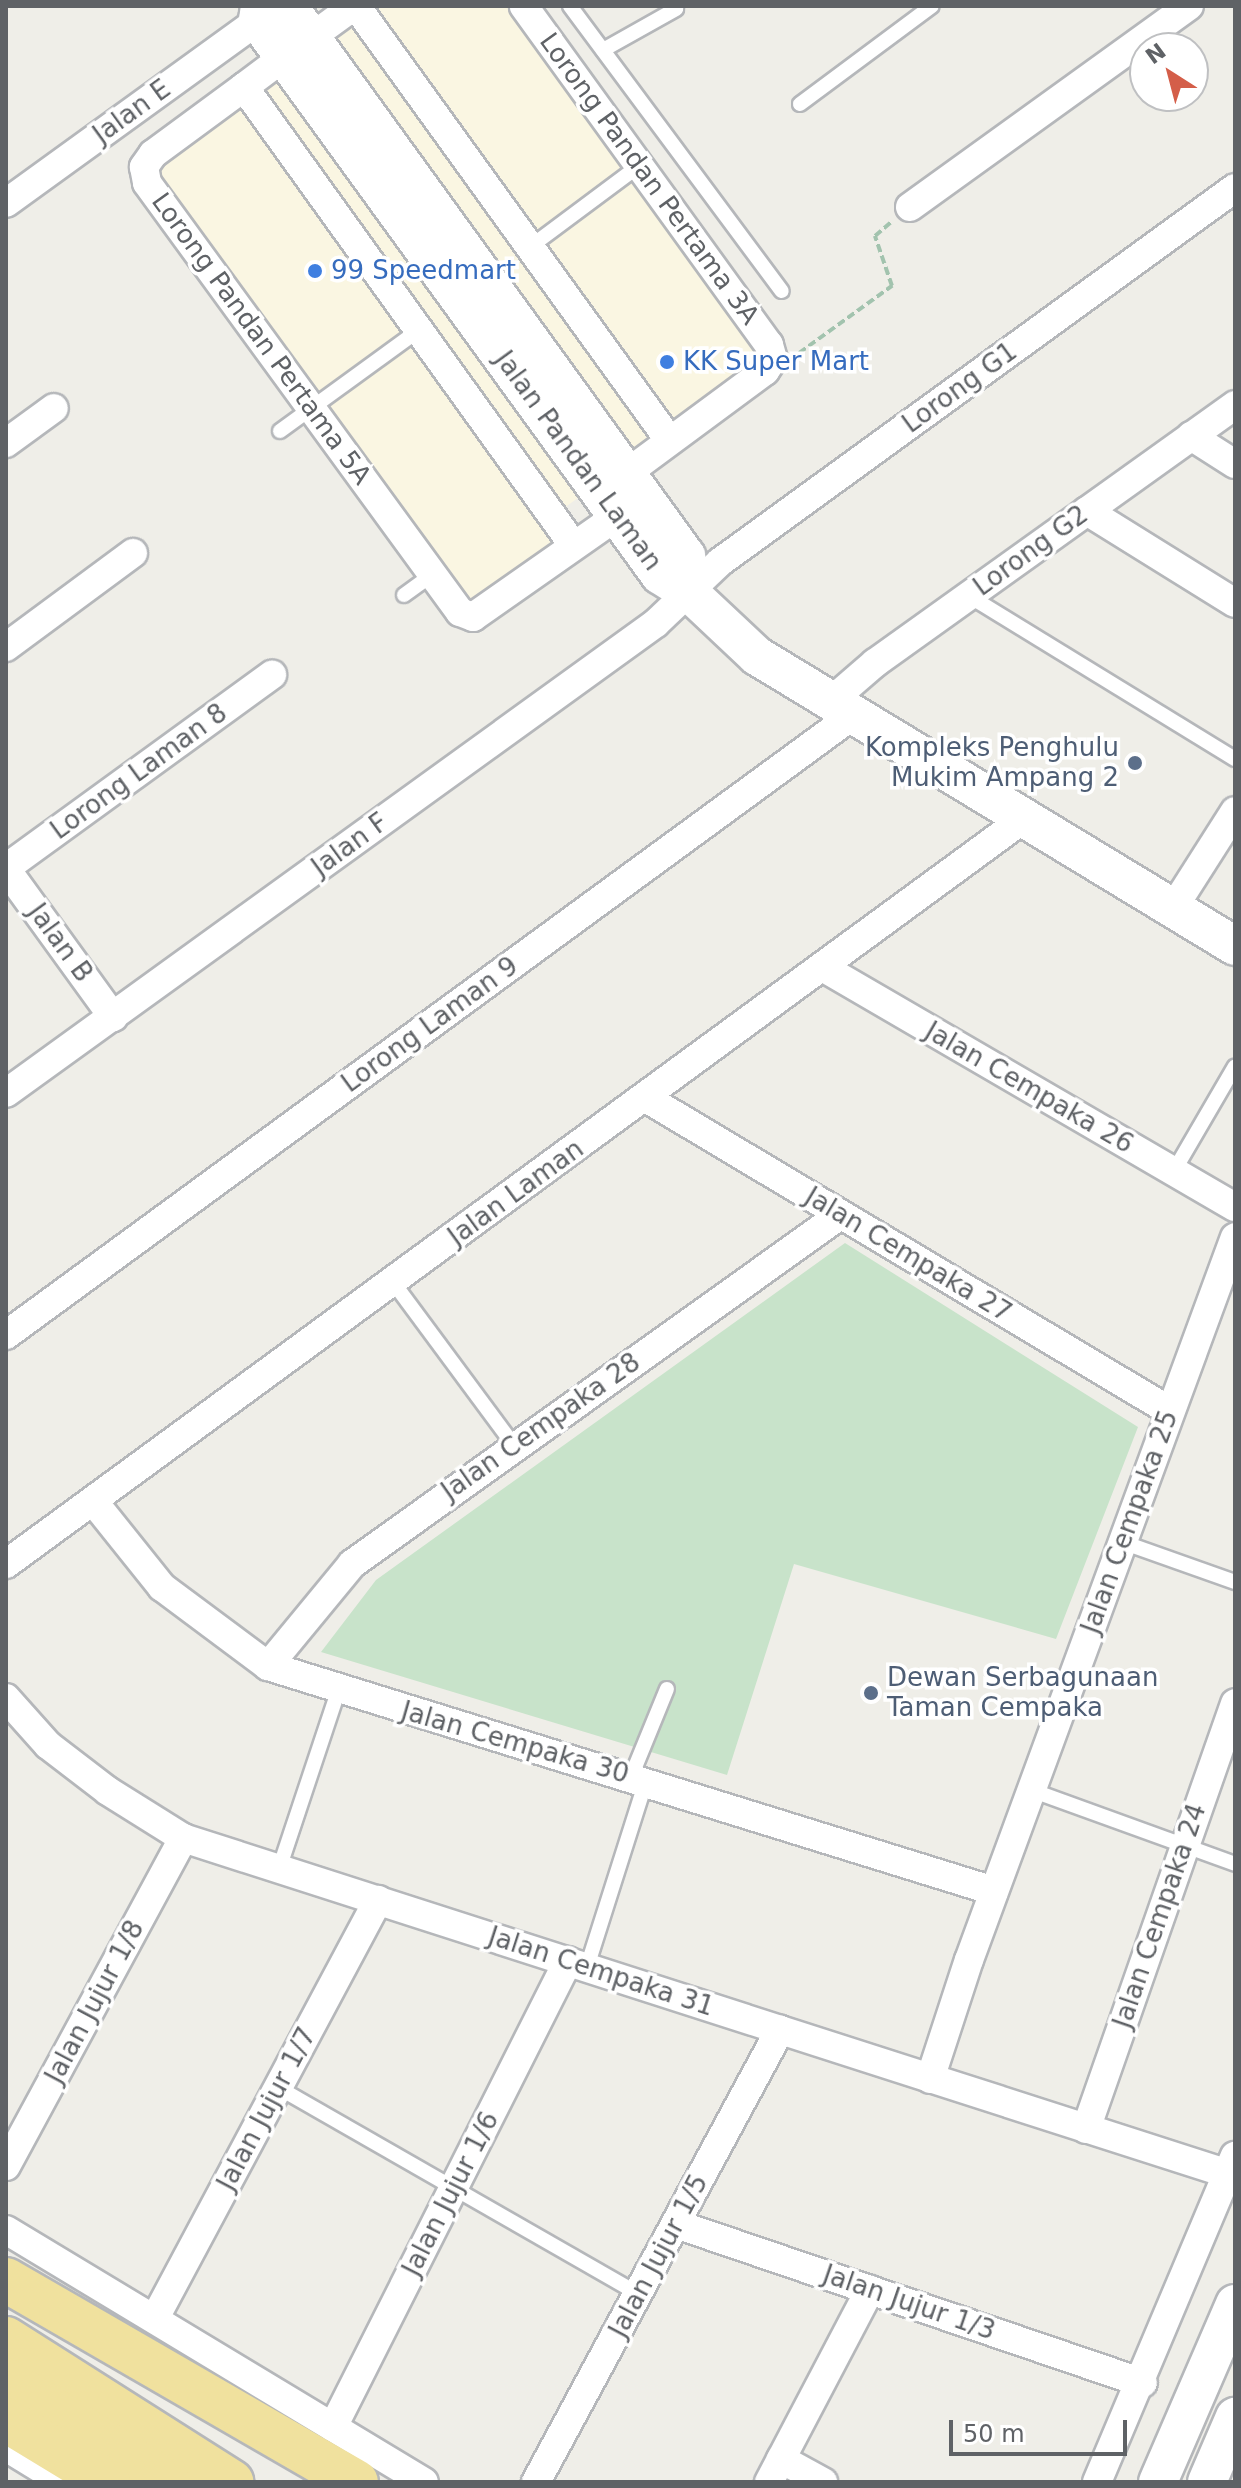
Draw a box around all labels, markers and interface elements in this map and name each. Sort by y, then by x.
street label: Lorong Pandan Pertama 3A [533,27,765,331]
north arrow [1129,32,1209,112]
text: N [1141,38,1171,69]
street label: Jalan E [87,74,177,150]
street label: Lorong Pandan Pertama 5A [145,187,377,491]
place label: 99 Speedmart [331,255,516,287]
marker: 99 Speedmart [306,262,324,280]
street label: Lorong G1 [897,336,1023,440]
street label: Jalan Pandan Laman [488,345,668,577]
place label: KK Super Mart [683,346,869,378]
marker: KK Super Mart [658,353,676,371]
street label: Lorong G2 [968,499,1094,603]
street label: Lorong Laman 8 [45,698,233,846]
place label: Kompleks Penghulu Mukim Ampang 2 [865,732,1119,794]
marker: Kompleks Penghulu Mukim Ampang 2 [1126,754,1144,772]
street label: Jalan F [306,807,394,883]
street label: Jalan B [21,898,99,988]
street label: Lorong Laman 9 [336,951,524,1099]
street label: Jalan Cempaka 26 [919,1016,1139,1160]
street label: Jalan Laman [442,1133,590,1253]
street label: Jalan Cempaka 27 [799,1181,1017,1329]
street label: Jalan Cempaka 28 [436,1347,646,1507]
street label: Jalan Cempaka 25 [1075,1406,1185,1638]
place label: Dewan Serbagunaan Taman Cempaka [887,1662,1158,1724]
marker: Dewan Serbagunaan Taman Cempaka [862,1684,880,1702]
street label: Jalan Cempaka 30 [398,1696,632,1790]
street label: Jalan Cempaka 24 [1107,1800,1213,2032]
street label: Jalan Jujur 1/8 [39,1915,151,2089]
street label: Jalan Cempaka 31 [484,1921,718,2023]
street label: Jalan Jujur 1/7 [211,2022,323,2196]
street label: Jalan Jujur 1/6 [396,2107,506,2281]
street label: Jalan Jujur 1/5 [603,2169,715,2343]
street label: Jalan Jujur 1/3 [819,2259,999,2347]
scale bar [953,2404,1131,2454]
text: 50 m [963,2420,1025,2448]

